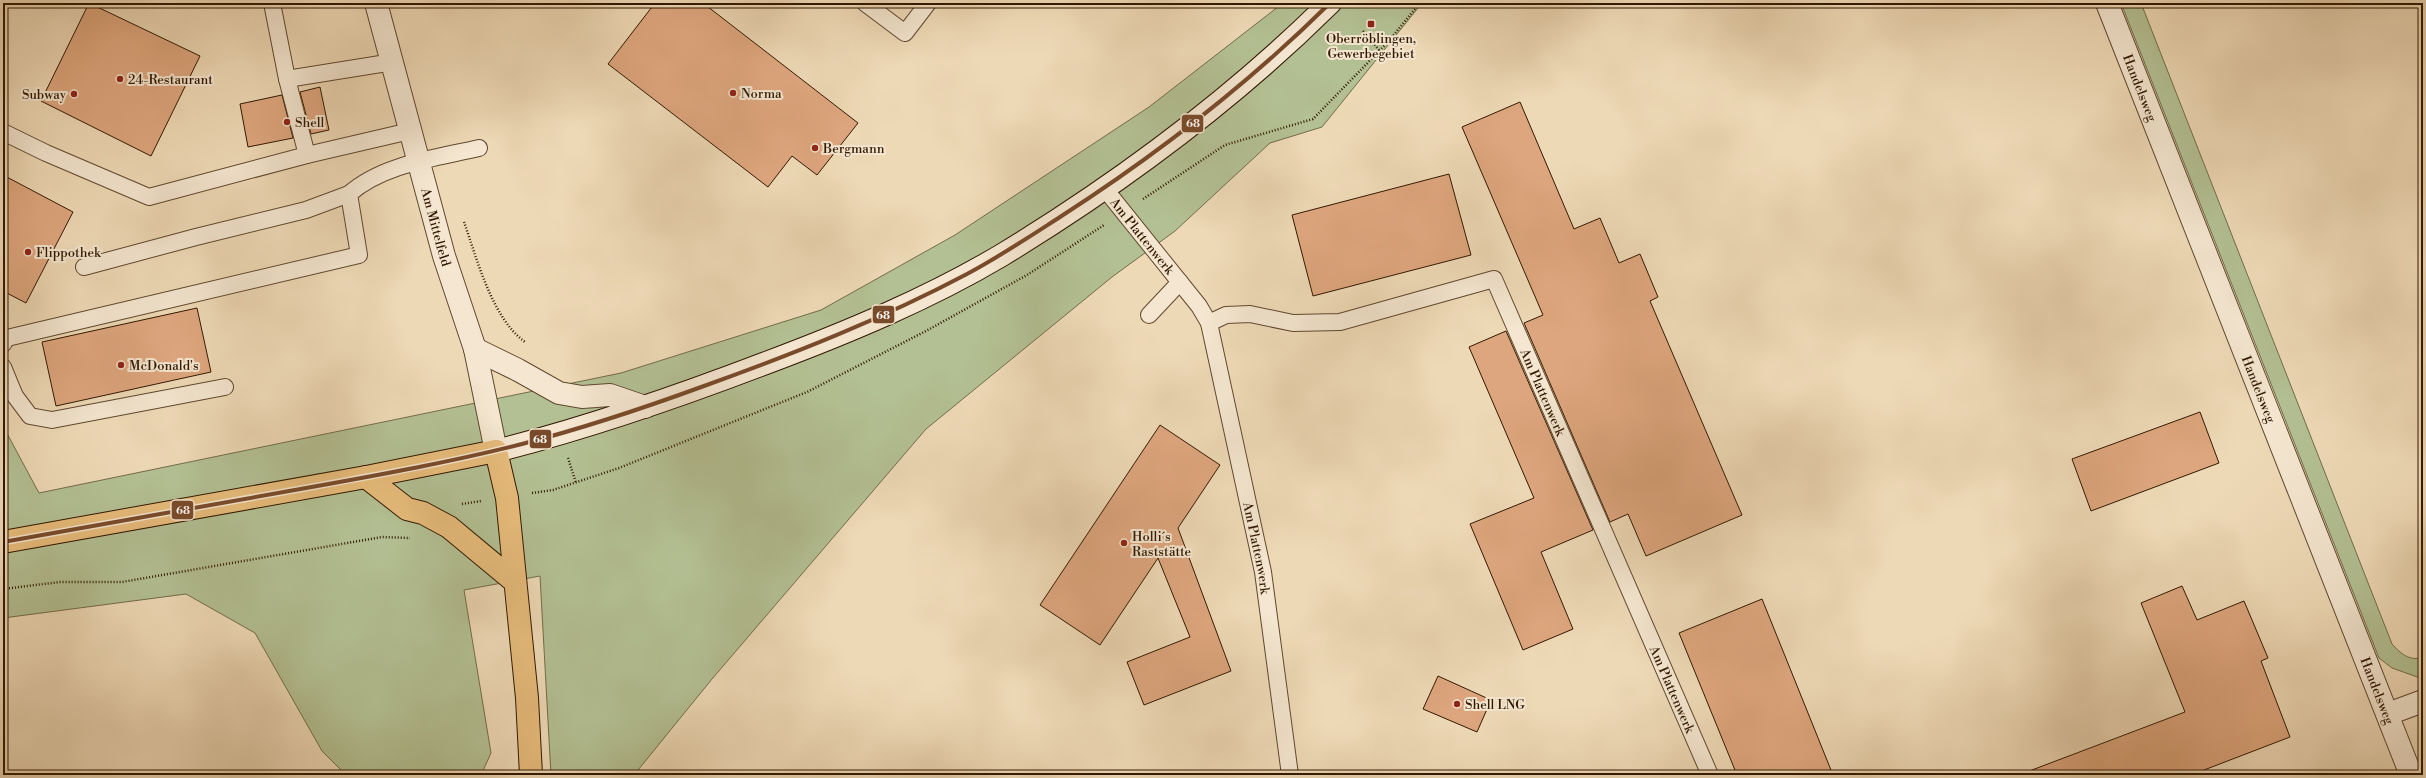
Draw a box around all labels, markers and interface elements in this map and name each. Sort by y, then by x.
marker: Oberröblingen, Gewerbegebiet [1366,19,1376,29]
place label: Oberröblingen, Gewerbegebiet [1326,31,1416,62]
street label: Handelsweg [2119,52,2160,124]
place label: 24-Restaurant [128,72,213,88]
marker: 24-Restaurant [115,74,125,84]
place label: Norma [741,86,782,102]
place label: Subway [22,87,67,103]
marker: Norma [728,88,738,98]
marker: Subway [69,89,79,99]
line badge: 68 [1181,114,1204,133]
place label: Shell [295,115,325,131]
marker: Shell [282,117,292,127]
text: 68 [1186,117,1200,131]
place label: Bergmann [822,141,885,157]
marker: Bergmann [810,143,820,153]
street label: Am Mittelfeld [417,185,454,269]
street label: Am Plattenwerk [1106,194,1178,279]
place label: Flippothek [36,245,102,261]
marker: Flippothek [23,247,33,257]
line badge: 68 [872,305,895,324]
text: 68 [876,309,890,323]
street label: Am Plattenwerk [1516,346,1569,440]
street label: Handelsweg [2238,354,2279,426]
place label: McDonald's [129,358,199,374]
marker: McDonald's [116,360,126,370]
line badge: 68 [529,429,552,449]
text: 68 [533,433,547,447]
line badge: 68 [171,500,194,520]
street label: Am Plattenwerk [1239,500,1273,596]
text: 68 [176,504,190,518]
place label: Holli´s Raststätte [1132,529,1192,560]
marker: Holli´s Raststätte [1119,538,1129,548]
street label: Am Plattenwerk [1645,643,1698,737]
street label: Handelsweg [2356,655,2397,727]
place label: Shell LNG [1465,697,1525,713]
marker: Shell LNG [1452,699,1462,709]

